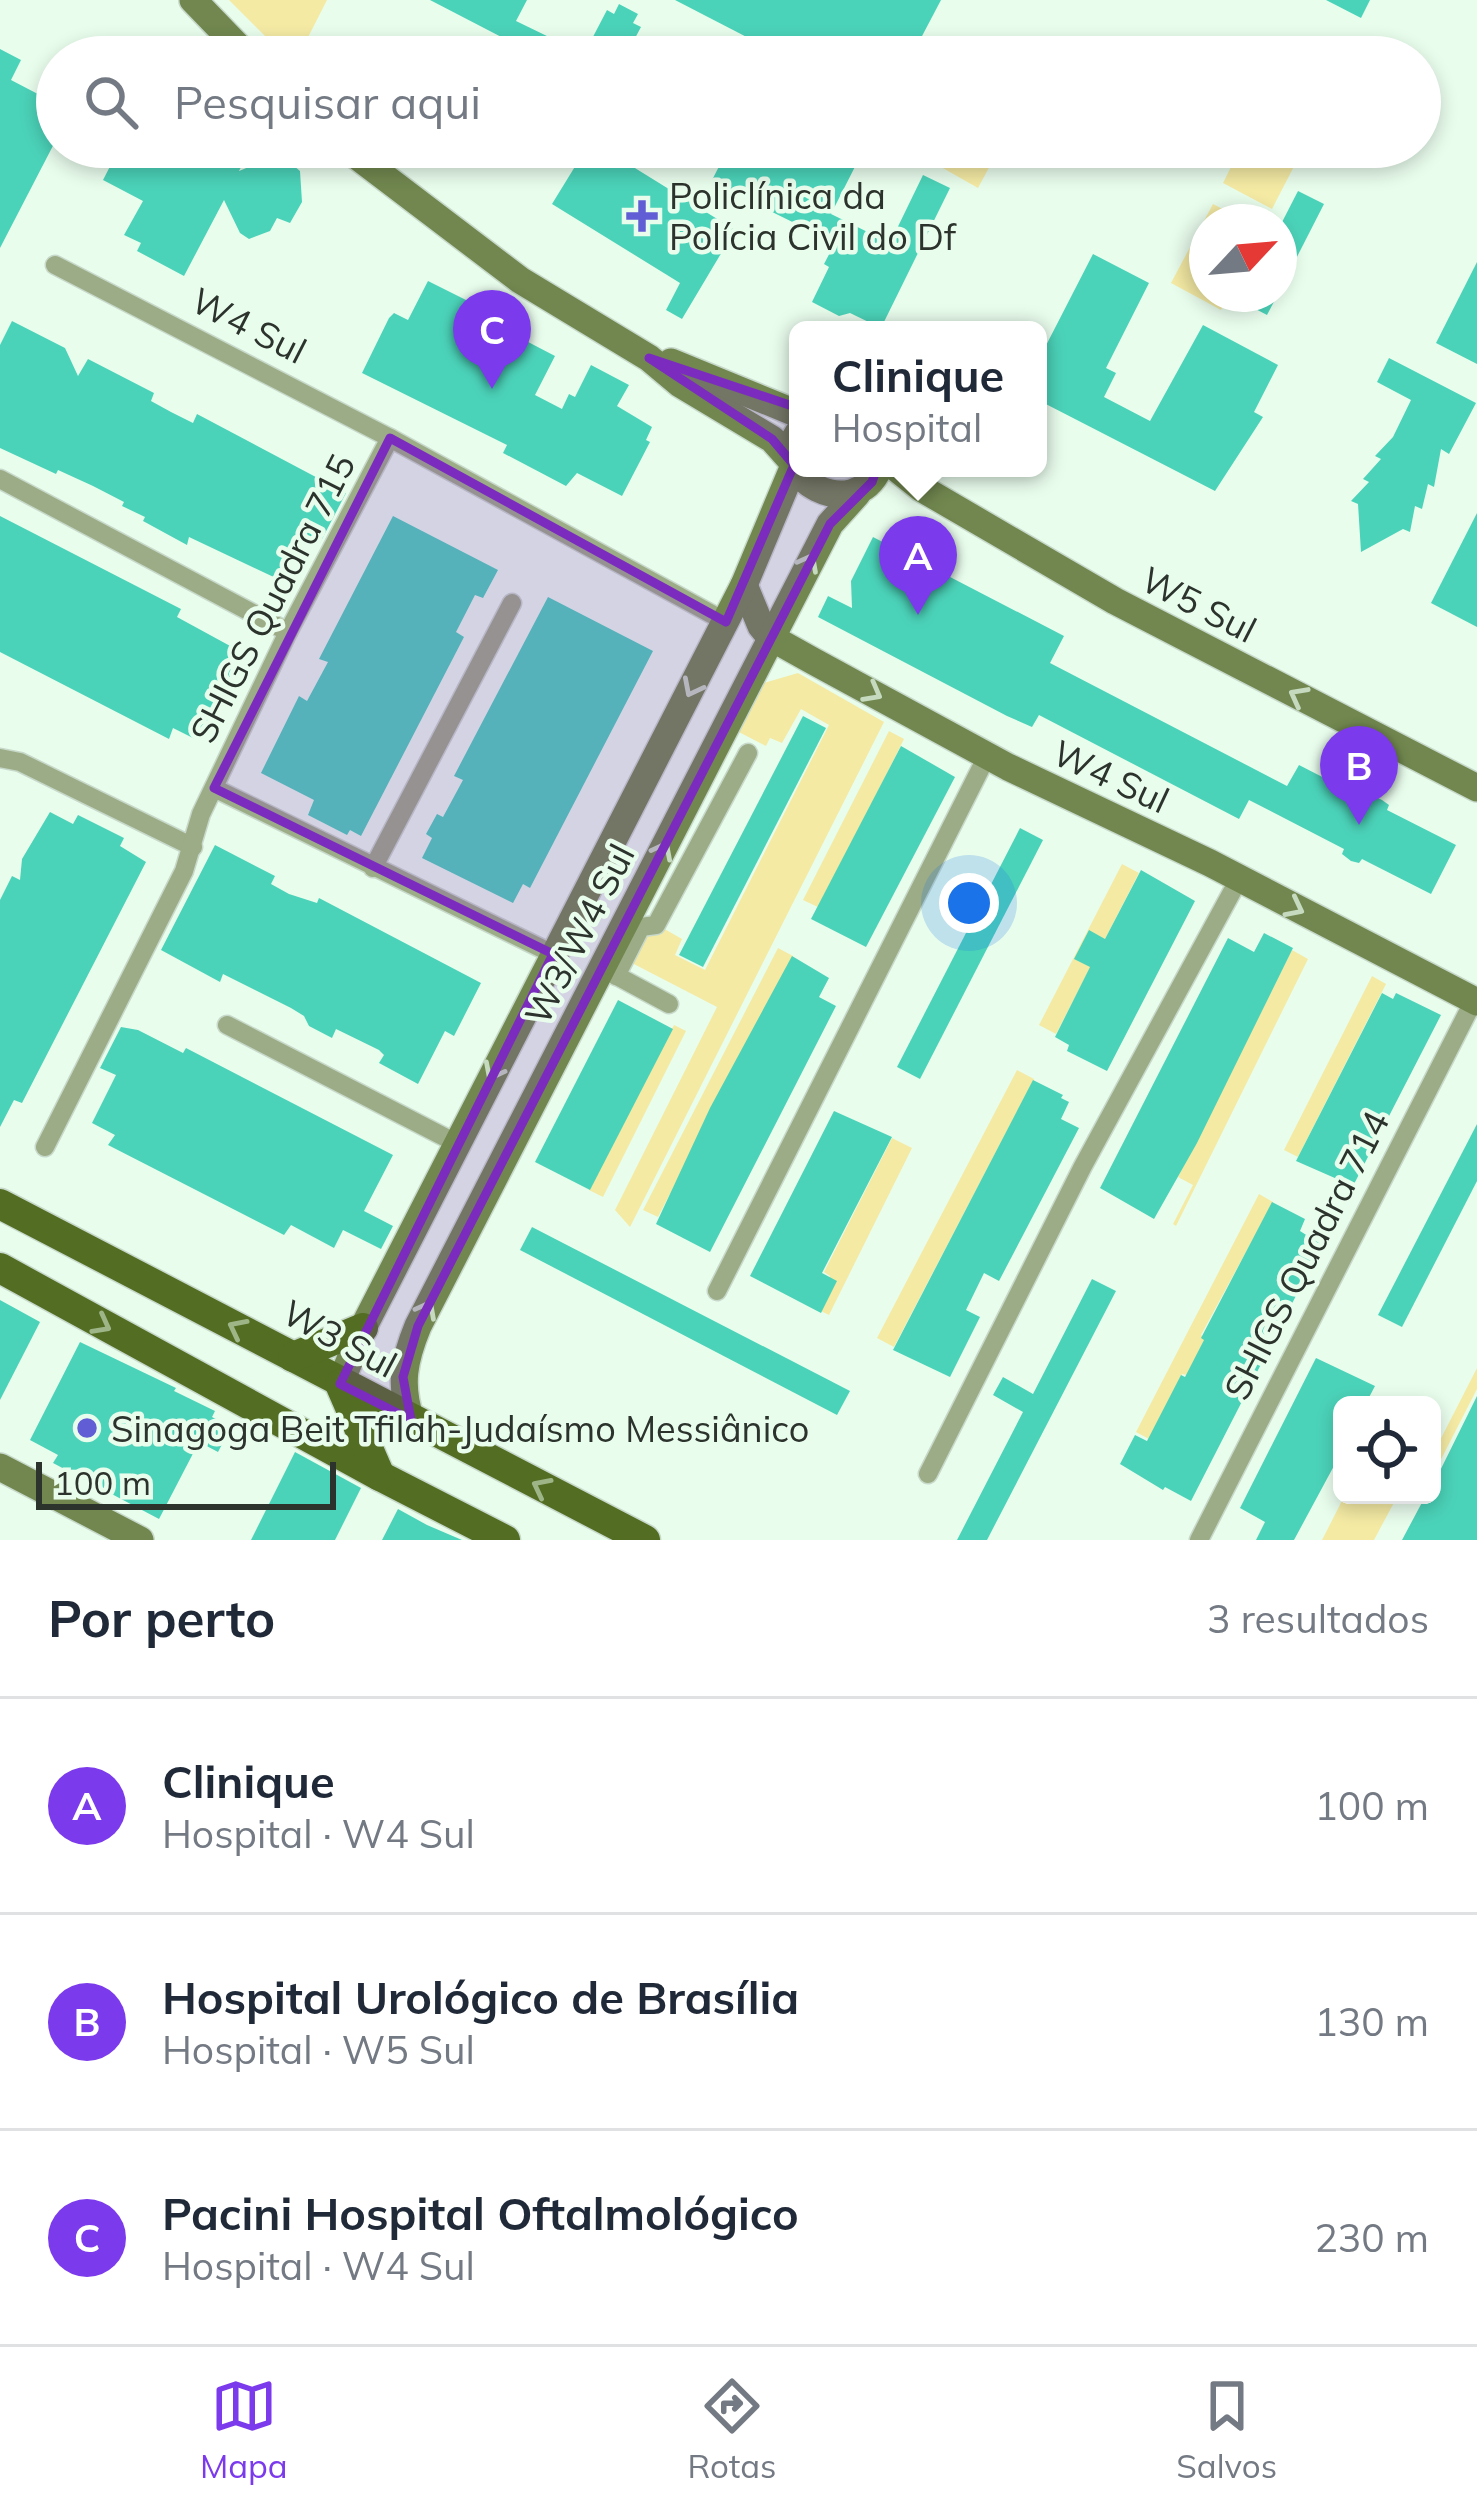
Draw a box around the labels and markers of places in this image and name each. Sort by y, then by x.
place label: Policlínica da Polícia Civil do Df [669,173,957,259]
marker: Policlínica da Polícia Civil do Df [626,200,658,232]
pin: C [453,290,531,389]
pin: A [879,516,957,615]
pin: B [1320,726,1398,825]
place label: Sinagoga Beit Tfilah-Judaísmo Messiânico [111,1406,809,1451]
marker: Sinagoga Beit Tfilah-Judaísmo Messiânico [74,1415,100,1441]

